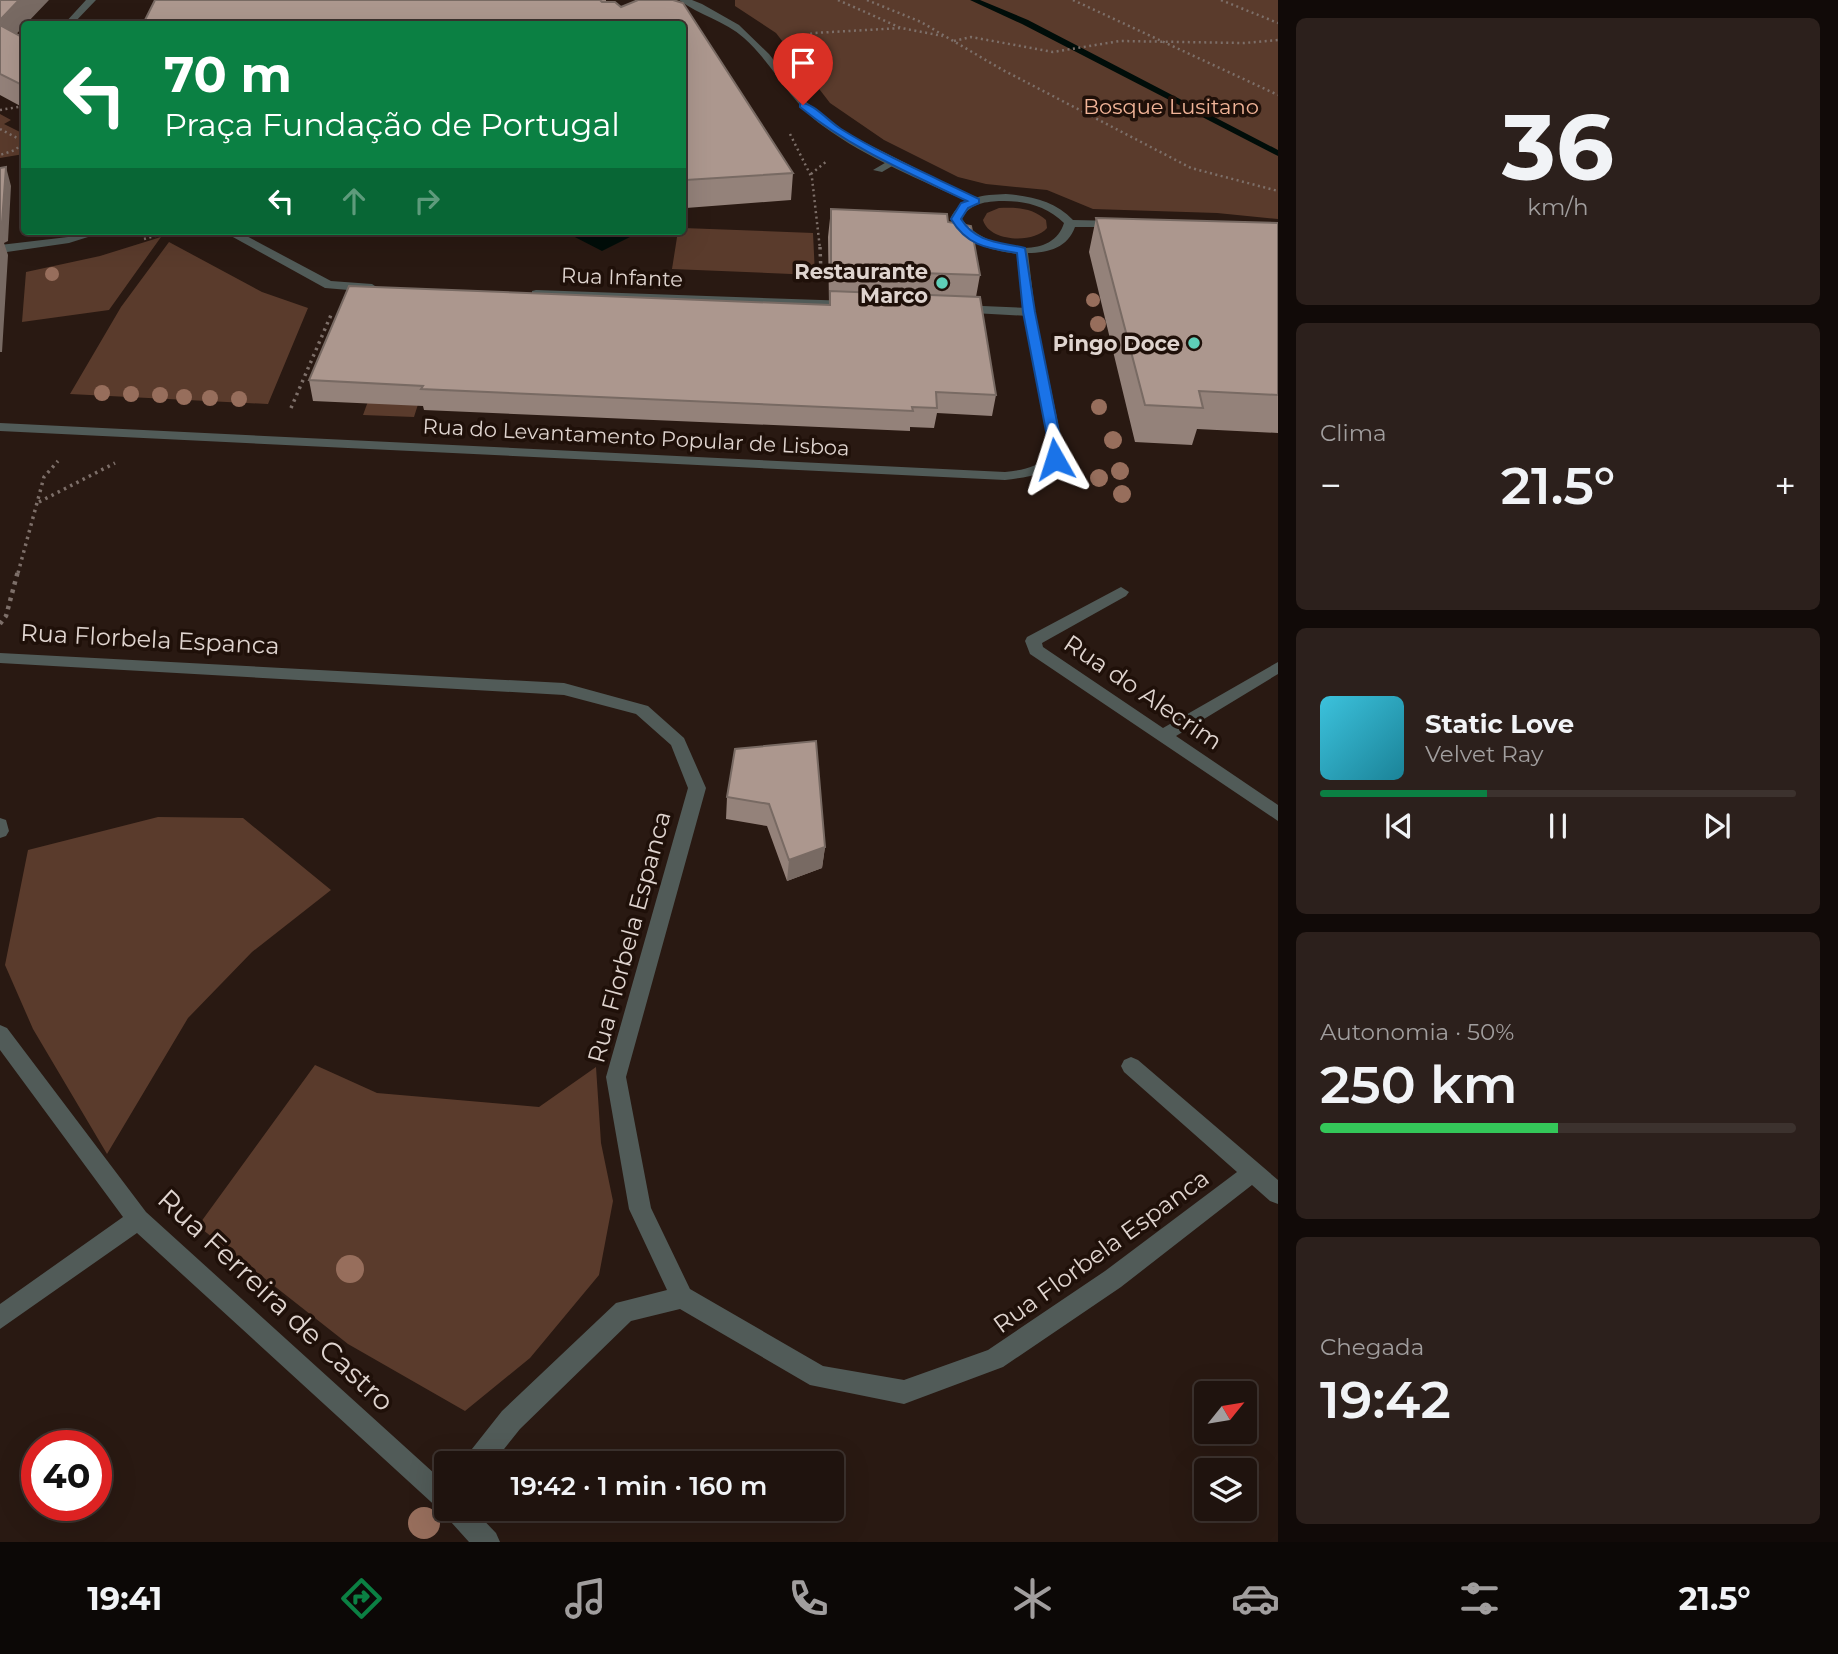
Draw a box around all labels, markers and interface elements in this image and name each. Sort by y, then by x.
pin [773,33,833,105]
icon: arrive [784,44,822,82]
text: 70 m [164,45,292,104]
icon: left [49,49,140,140]
text: 36 [1502,92,1614,203]
park label: Bosque Lusitano [1083,94,1259,119]
text: Praça Fundação de Portugal [164,105,620,144]
icon: left [262,182,300,220]
icon: ahead [335,182,373,220]
icon: right [408,182,446,220]
text: km/h [1527,193,1589,221]
place label: Restaurante Marco [794,259,928,308]
street label: Rua Infante [561,262,683,292]
marker: Restaurante Marco [934,275,950,291]
place label: Pingo Doce [1053,331,1180,356]
marker: Pingo Doce [1186,335,1202,351]
street label: Rua do Levantamento Popular de Lisboa [422,413,850,461]
text: Clima [1320,419,1387,447]
position arrow [1018,422,1092,496]
text: 21.5° [1501,454,1615,517]
text: − [1320,462,1342,509]
text: + [1774,462,1796,509]
street label: Rua Florbela Espanca [20,618,280,660]
street label: Rua do Alecrim [1058,628,1228,756]
text: Static Love [1425,708,1574,740]
text: Velvet Ray [1425,740,1543,768]
icon: previous [1380,807,1418,845]
icon: pause [1539,807,1577,845]
icon: next [1698,807,1736,845]
street label: Rua Florbela Espanca [581,808,677,1066]
text: Autonomia · 50% [1320,1018,1514,1046]
text: 250 km [1320,1053,1518,1116]
street label: Rua Florbela Espanca [987,1163,1215,1339]
street label: Rua Ferreira de Castro [151,1182,401,1418]
text: Chegada [1320,1333,1424,1361]
text: 19:42 [1320,1368,1451,1431]
north arrow [1194,1381,1256,1444]
map controls [1194,1381,1257,1521]
speed limit sign: 40 [21,1430,112,1521]
button: layers [1194,1458,1257,1521]
text: 19:42 · 1 min · 160 m [511,1470,767,1502]
icon: directions [337,1574,386,1623]
icon: music [561,1574,610,1623]
icon: phone [784,1574,833,1623]
icon: climate [1008,1574,1057,1623]
icon: car [1231,1574,1280,1623]
icon: filters [1455,1574,1504,1623]
text: 19:41 [87,1579,162,1618]
text: 21.5° [1679,1579,1751,1618]

